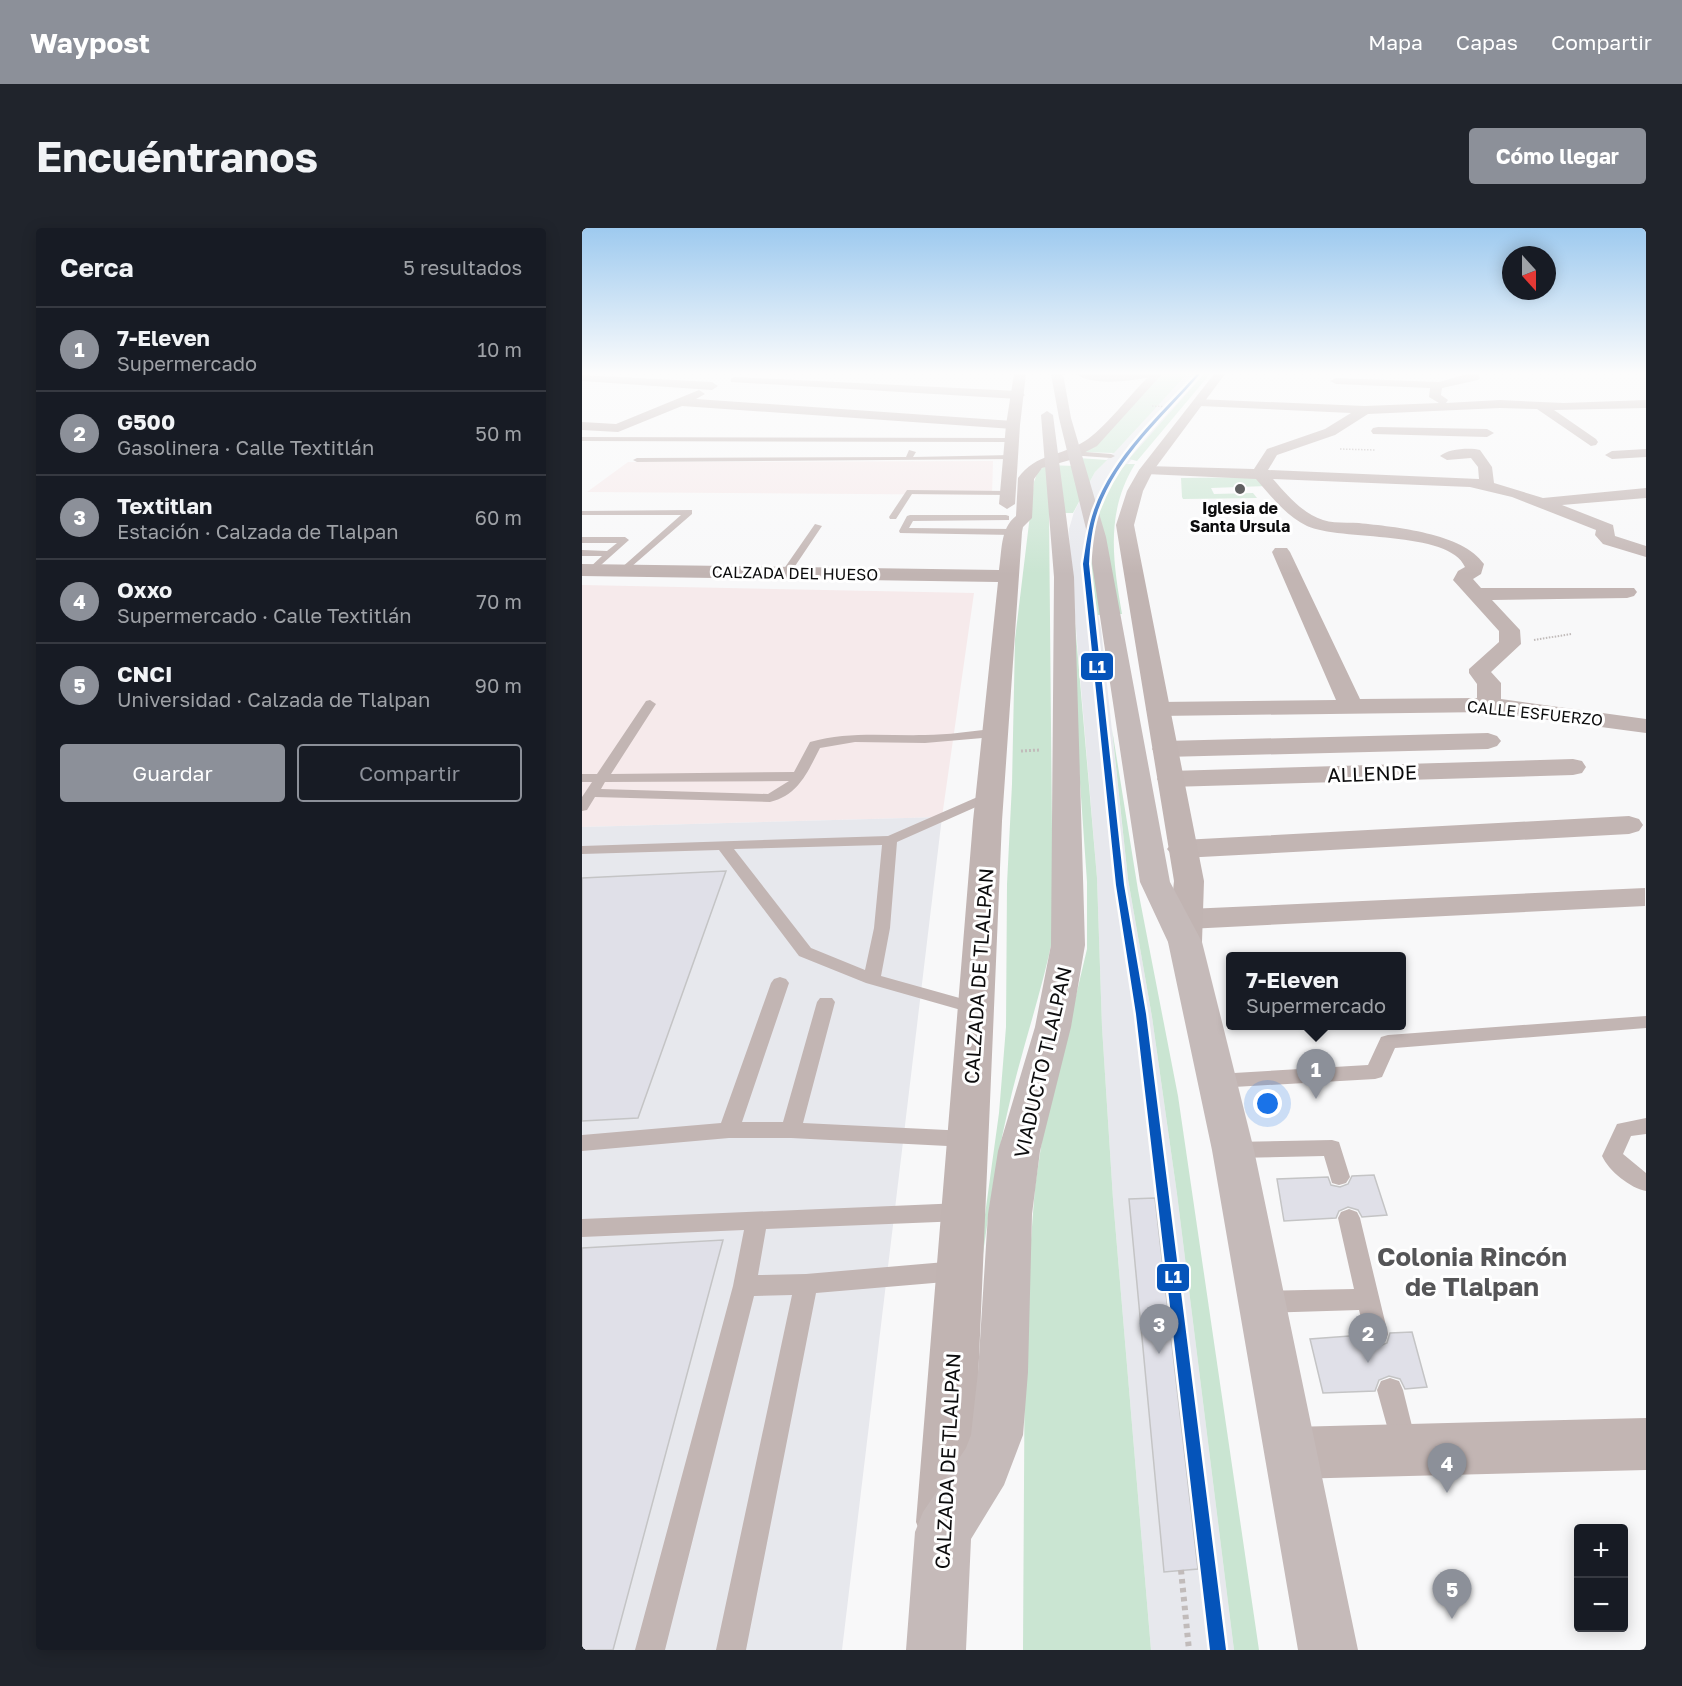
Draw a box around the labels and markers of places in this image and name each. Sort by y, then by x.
marker: Iglesia de Santa Ursula [1233,482,1247,496]
place label: Iglesia de Santa Ursula [1190,498,1290,536]
pin: 1 [1296,1050,1336,1099]
pin: 3 [1140,1304,1178,1354]
pin: 2 [1348,1314,1388,1363]
pin: 4 [1428,1444,1466,1493]
pin: 5 [1432,1570,1472,1619]

